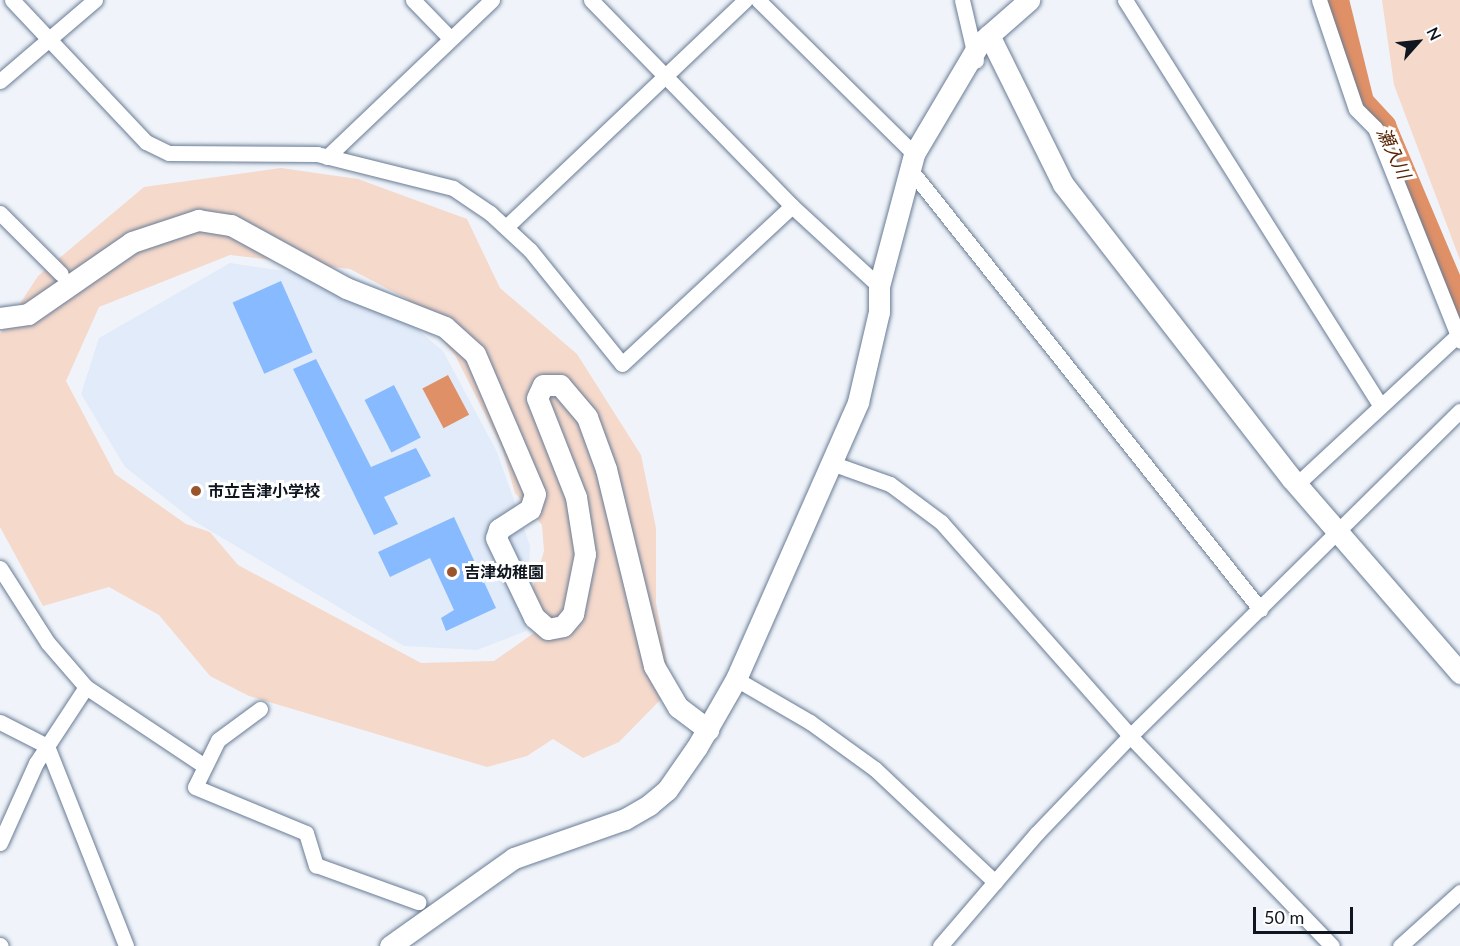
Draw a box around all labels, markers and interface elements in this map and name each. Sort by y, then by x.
north arrow [1388,12,1448,72]
text: N [1423,24,1446,43]
water label: 瀬入川 [1373,124,1415,182]
place label: 市立吉津小学校 [208,481,320,501]
marker: 市立吉津小学校 [189,484,203,498]
place label: 吉津幼稚園 [464,562,544,582]
marker: 吉津幼稚園 [445,565,459,579]
scale bar [1256,895,1356,933]
text: 50 m [1264,906,1304,928]

